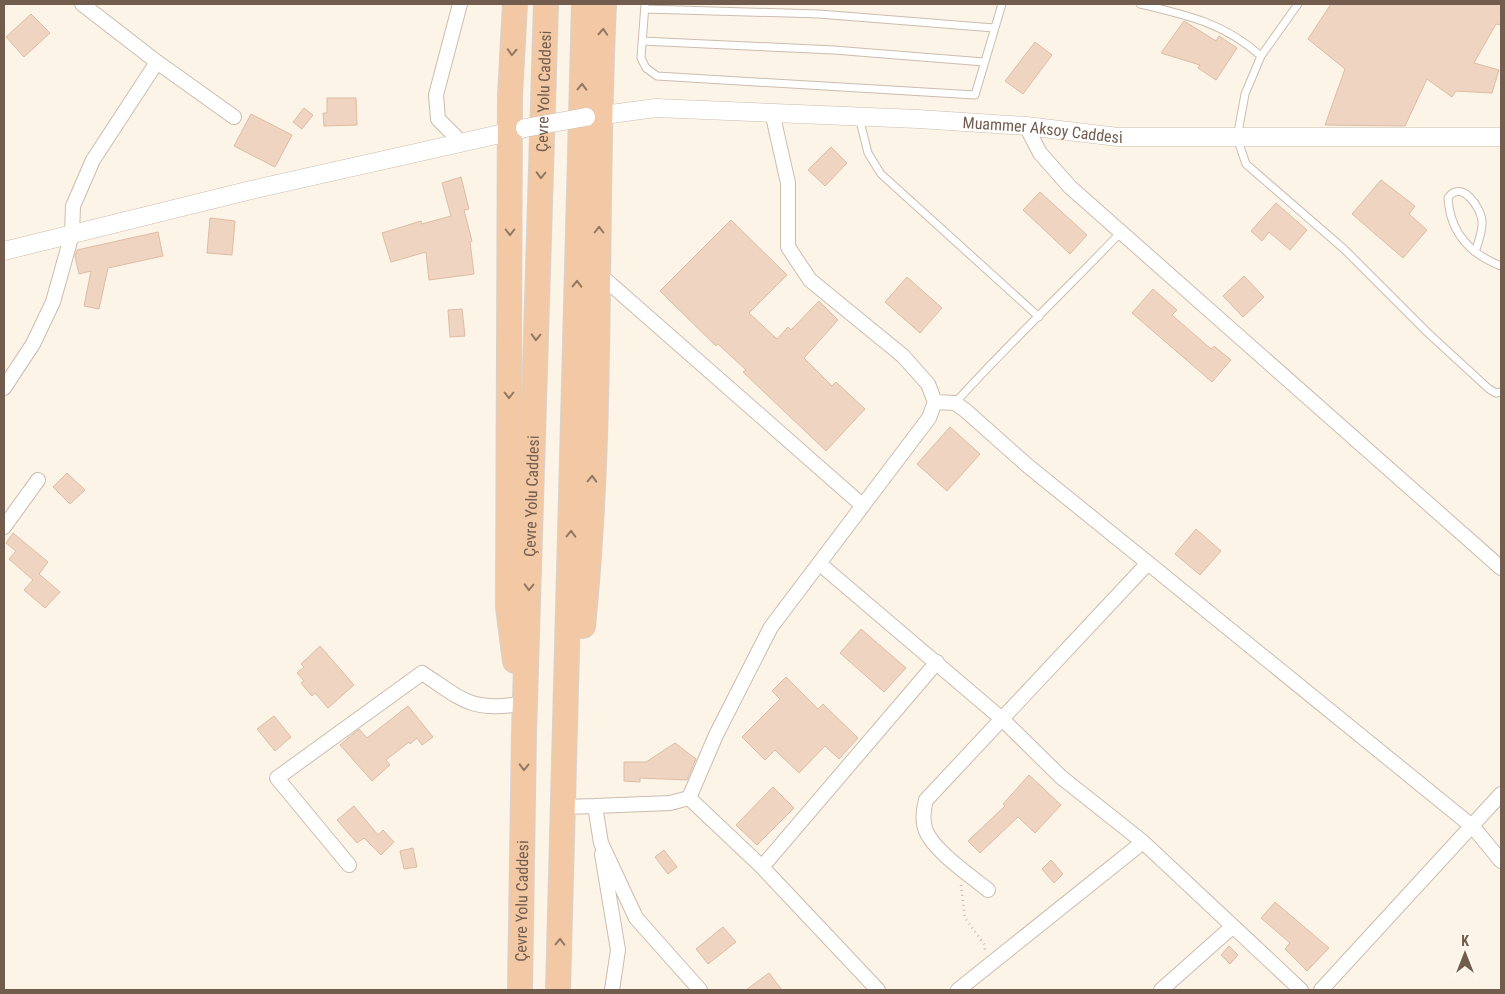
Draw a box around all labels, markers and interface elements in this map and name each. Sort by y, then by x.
one-way arrow [597,28,608,36]
street label: Çevre Yolu Caddesi [533,30,555,152]
one-way arrow [507,49,518,57]
one-way arrow [576,83,587,91]
street label: Muammer Aksoy Caddesi [962,113,1123,147]
one-way arrow [536,172,546,179]
one-way arrow [594,225,604,233]
one-way arrow [505,229,515,237]
one-way arrow [572,280,582,288]
one-way arrow [531,334,541,342]
one-way arrow [504,392,514,399]
street label: Çevre Yolu Caddesi [520,435,543,557]
one-way arrow [587,475,597,483]
one-way arrow [566,530,576,538]
one-way arrow [523,583,534,591]
one-way arrow [518,763,529,771]
street label: Çevre Yolu Caddesi [511,840,532,962]
north arrow [1440,929,1490,979]
text: K [1461,933,1469,949]
one-way arrow [554,937,565,945]

